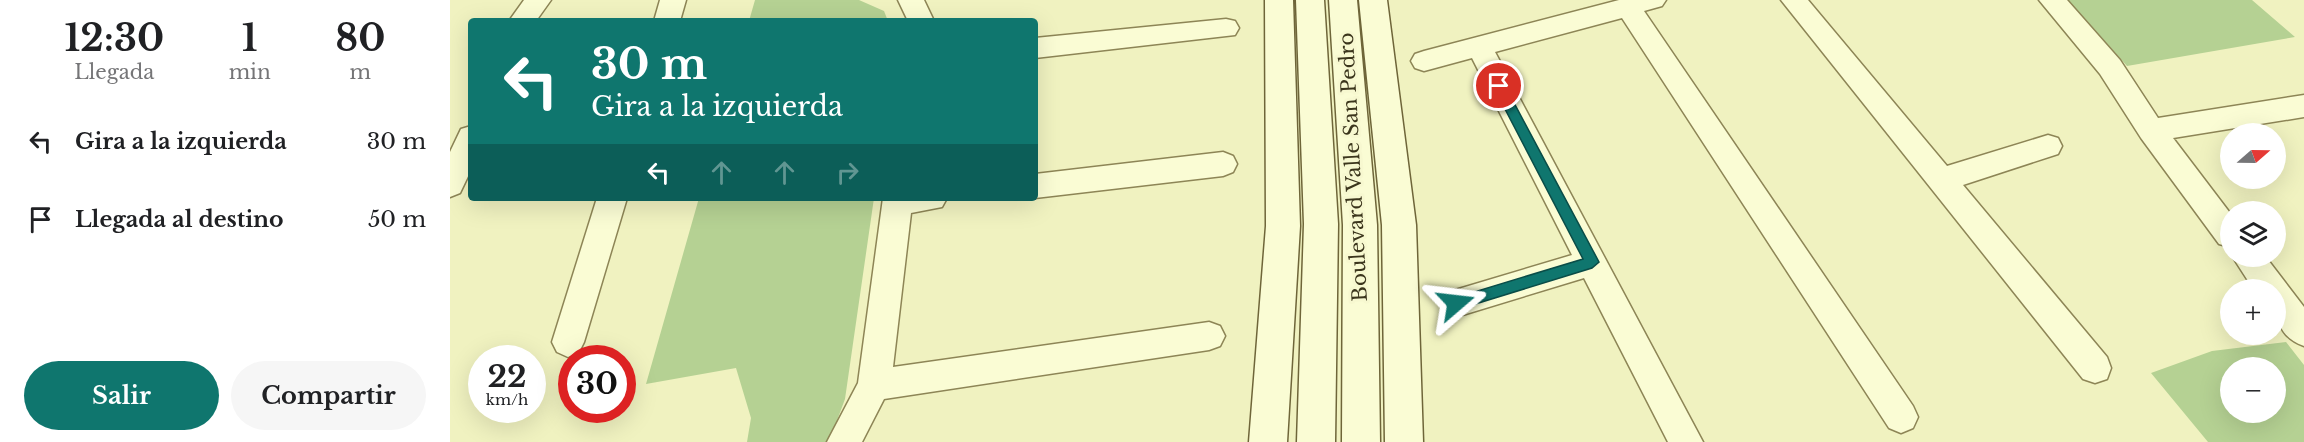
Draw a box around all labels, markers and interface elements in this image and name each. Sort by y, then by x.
text: 12:30 [65,16,164,61]
text: 1 [242,16,258,61]
text: 80 [335,16,385,61]
street label: Boulevard Valle San Pedro [1334,32,1372,302]
text: 30 m [591,38,707,90]
icon: left [492,42,570,120]
text: Llegada [74,60,154,84]
text: min [229,60,271,84]
text: m [350,60,371,84]
pin [1473,60,1524,111]
icon: arrive [1482,69,1515,102]
text: Gira a la izquierda [591,90,843,123]
north arrow [2220,123,2286,189]
map controls [2220,123,2286,423]
icon: left [24,125,57,158]
text: Gira a la izquierda [75,128,287,155]
text: 30 m [367,128,426,155]
icon: left [642,156,675,189]
icon: ahead [705,156,738,189]
icon: ahead [768,156,801,189]
icon: right [831,156,864,189]
button: layers [2220,201,2286,267]
icon: arrive [24,203,57,236]
text: Llegada al destino [75,206,284,233]
text: 50 m [368,206,426,233]
position arrow [1424,271,1488,335]
button: + [2220,279,2286,345]
speed limit sign: 30 [558,345,636,423]
button: − [2220,357,2286,423]
text: 22 [487,358,527,395]
button: Salir [24,361,219,430]
button: Compartir [231,361,426,430]
text: km/h [486,390,528,409]

